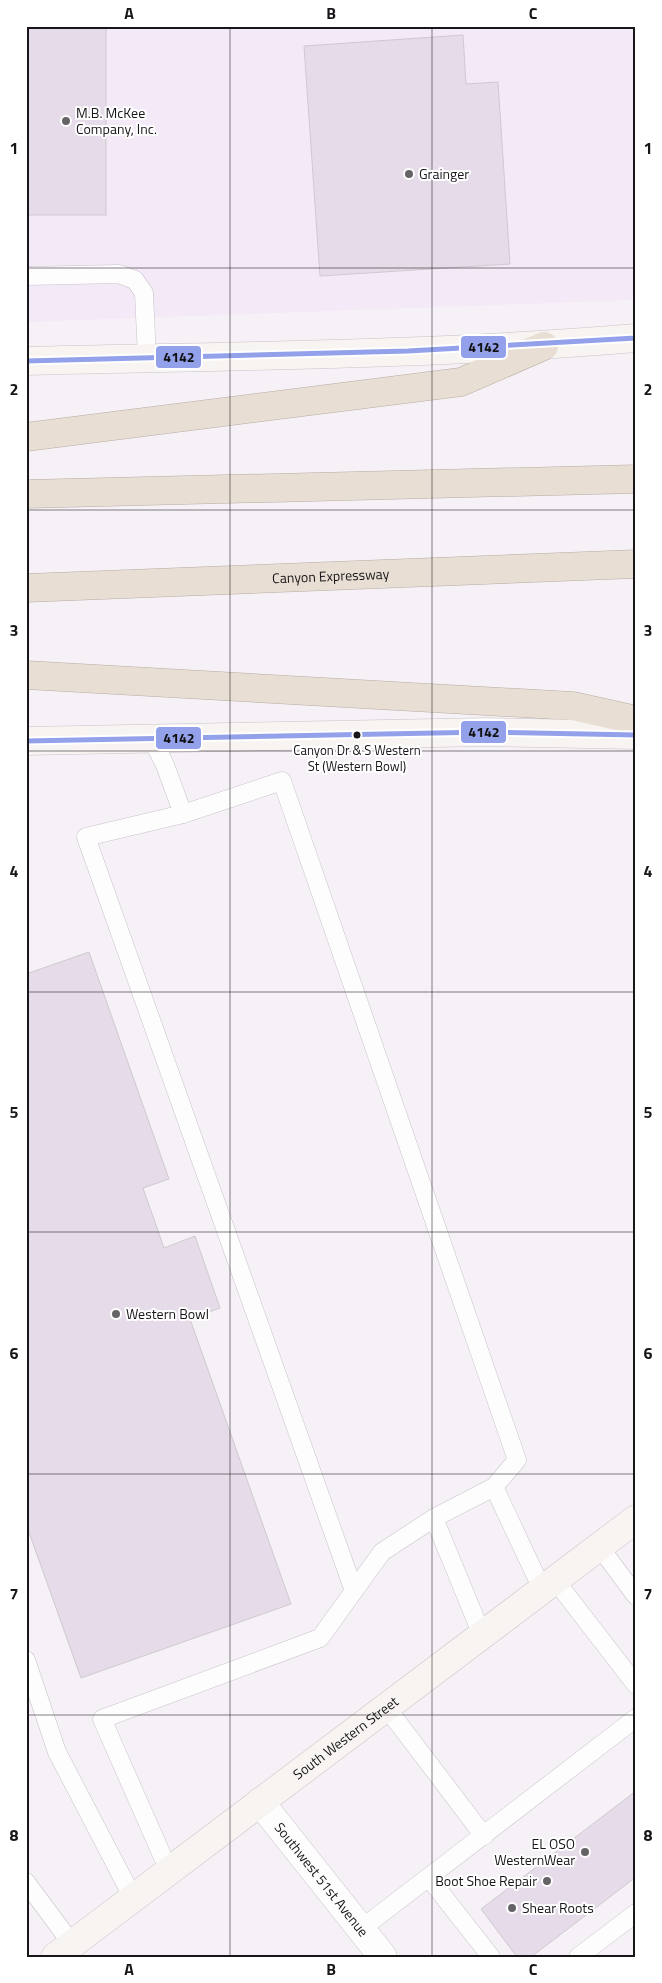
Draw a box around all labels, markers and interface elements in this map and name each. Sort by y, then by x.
text: A [124,1,134,25]
text: B [326,1,336,25]
text: C [529,1,538,25]
place label: M.B. McKee Company, Inc. [76,102,157,139]
marker: M.B. McKee Company, Inc. [60,115,72,127]
text: 1 [10,136,18,160]
text: 1 [644,136,652,160]
place label: Grainger [419,163,469,184]
marker: Grainger [403,168,415,180]
line badge: 4142 [460,335,507,359]
text: 4142 [468,336,500,357]
line badge: 4142 [155,345,202,369]
text: 4142 [163,346,195,367]
text: 2 [10,377,18,401]
text: 2 [644,377,652,401]
street label: Canyon Expressway [272,563,390,588]
text: 3 [10,618,18,642]
text: 3 [644,618,652,642]
line badge: 4142 [460,720,507,744]
text: 4142 [468,721,500,742]
line badge: 4142 [155,726,202,750]
text: 4142 [163,727,195,748]
marker: Canyon Dr & S Western St (Western Bowl) [352,730,362,740]
place label: Canyon Dr & S Western St (Western Bowl) [293,740,421,776]
text: 4 [10,859,19,883]
text: 4 [644,859,653,883]
text: 5 [10,1100,19,1124]
text: 5 [644,1100,653,1124]
place label: Western Bowl [126,1303,209,1324]
marker: Western Bowl [110,1308,122,1320]
text: 6 [10,1341,19,1365]
text: 6 [644,1341,653,1365]
text: 7 [10,1582,18,1606]
text: 7 [644,1582,652,1606]
street label: South Western Street [288,1691,403,1784]
street label: Southwest 51st Avenue [270,1817,374,1941]
text: 8 [10,1823,19,1847]
text: 8 [644,1823,653,1847]
place label: EL OSO WesternWear [494,1833,575,1870]
marker: EL OSO WesternWear [579,1846,591,1858]
place label: Boot Shoe Repair [435,1870,537,1891]
marker: Boot Shoe Repair [541,1875,553,1887]
place label: Shear Roots [522,1897,594,1918]
marker: Shear Roots [506,1902,518,1914]
text: A [124,1957,134,1981]
text: B [326,1957,336,1981]
text: C [529,1957,538,1981]

